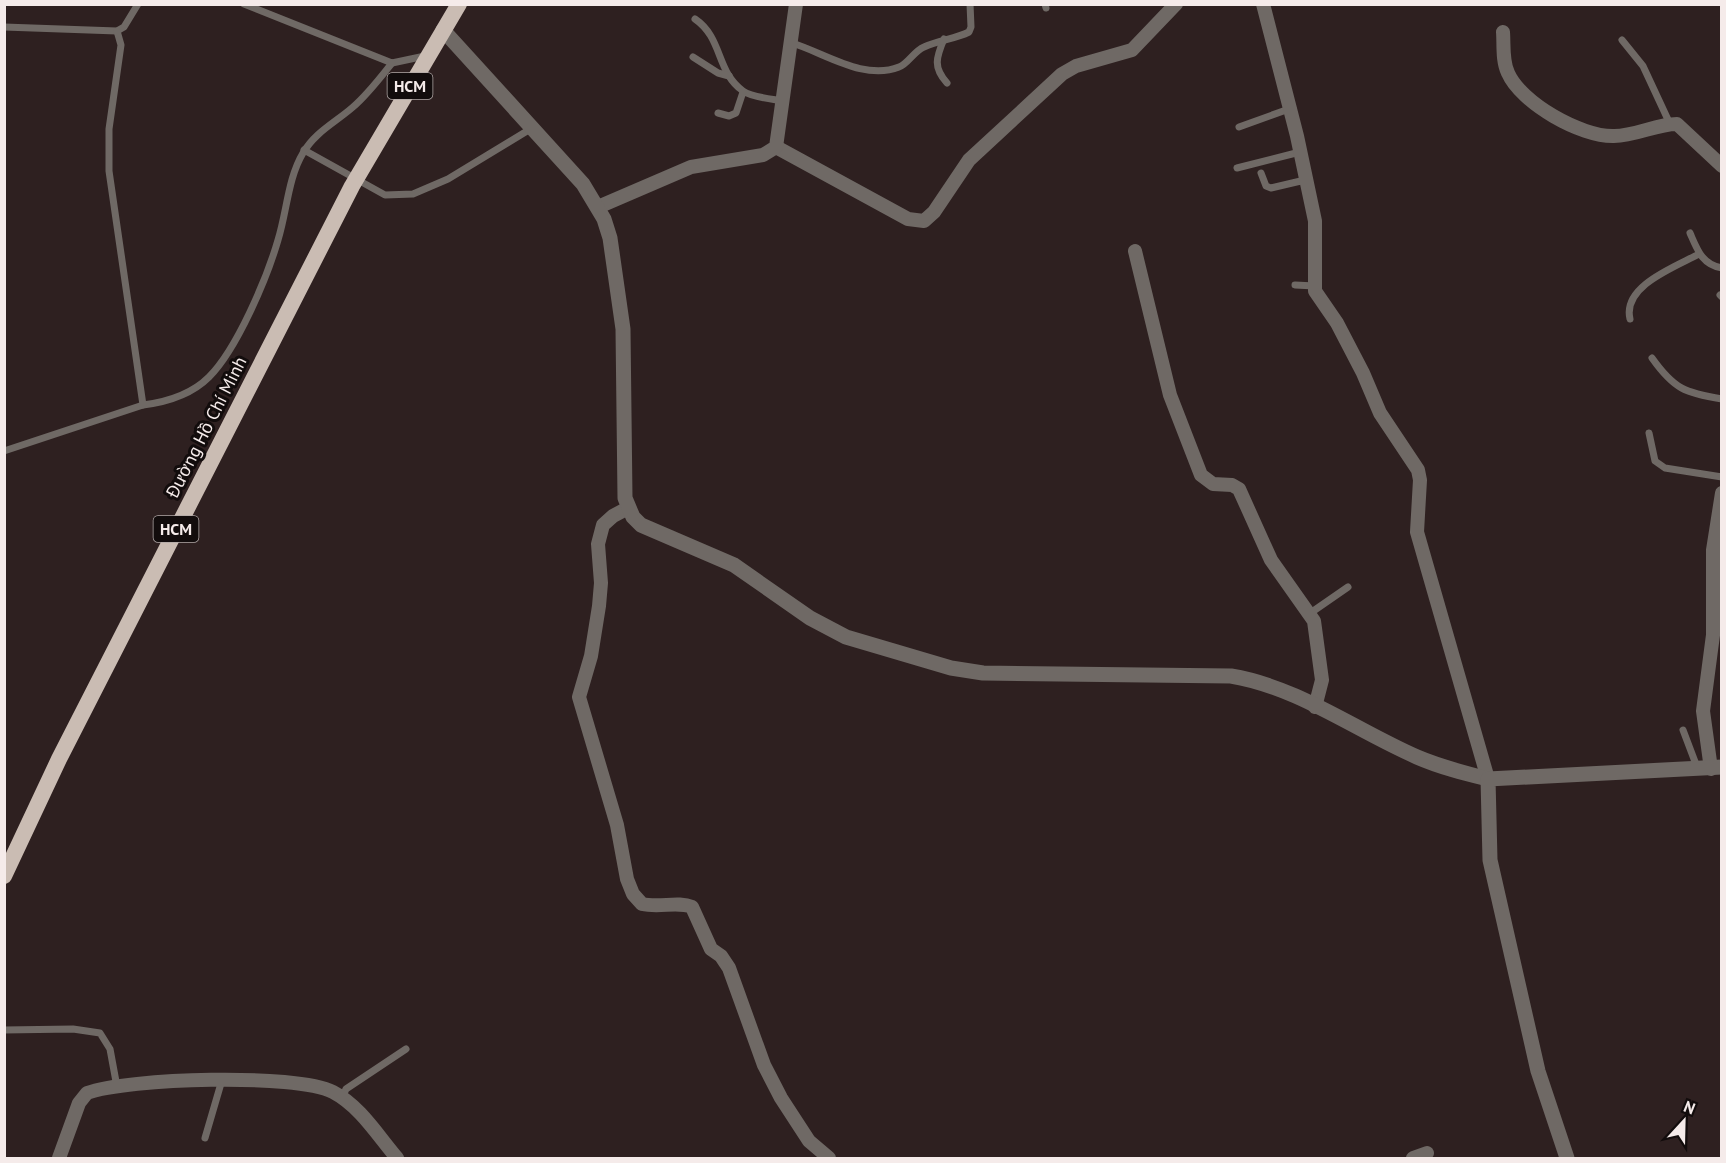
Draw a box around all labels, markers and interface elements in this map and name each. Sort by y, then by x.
road number: HCM [388,73,432,99]
street label: Đường Hồ Chí Minh [160,353,252,502]
road number: HCM [154,516,198,542]
north arrow [1654,1091,1714,1151]
text: N [1681,1096,1698,1118]

